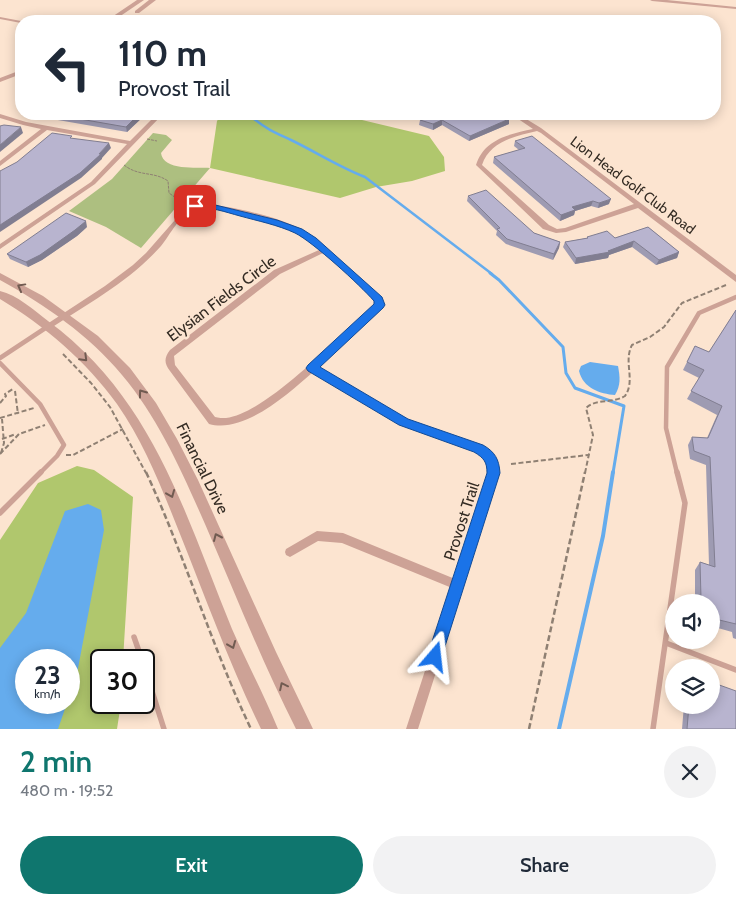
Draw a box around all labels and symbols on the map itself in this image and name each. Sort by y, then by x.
street label: Lion Head Golf Club Road [567,132,699,238]
pin [174,185,216,227]
street label: Elysian Fields Circle [163,251,279,345]
one-way arrow [18,283,27,293]
one-way arrow [79,352,88,361]
one-way arrow [140,390,148,399]
street label: Financial Drive [172,420,233,517]
street label: Provost Trail [440,479,483,563]
one-way arrow [165,490,175,498]
one-way arrow [213,533,223,542]
position arrow [408,630,460,682]
one-way arrow [226,640,237,649]
speed limit sign: 30 [90,649,155,714]
one-way arrow [279,682,289,691]

